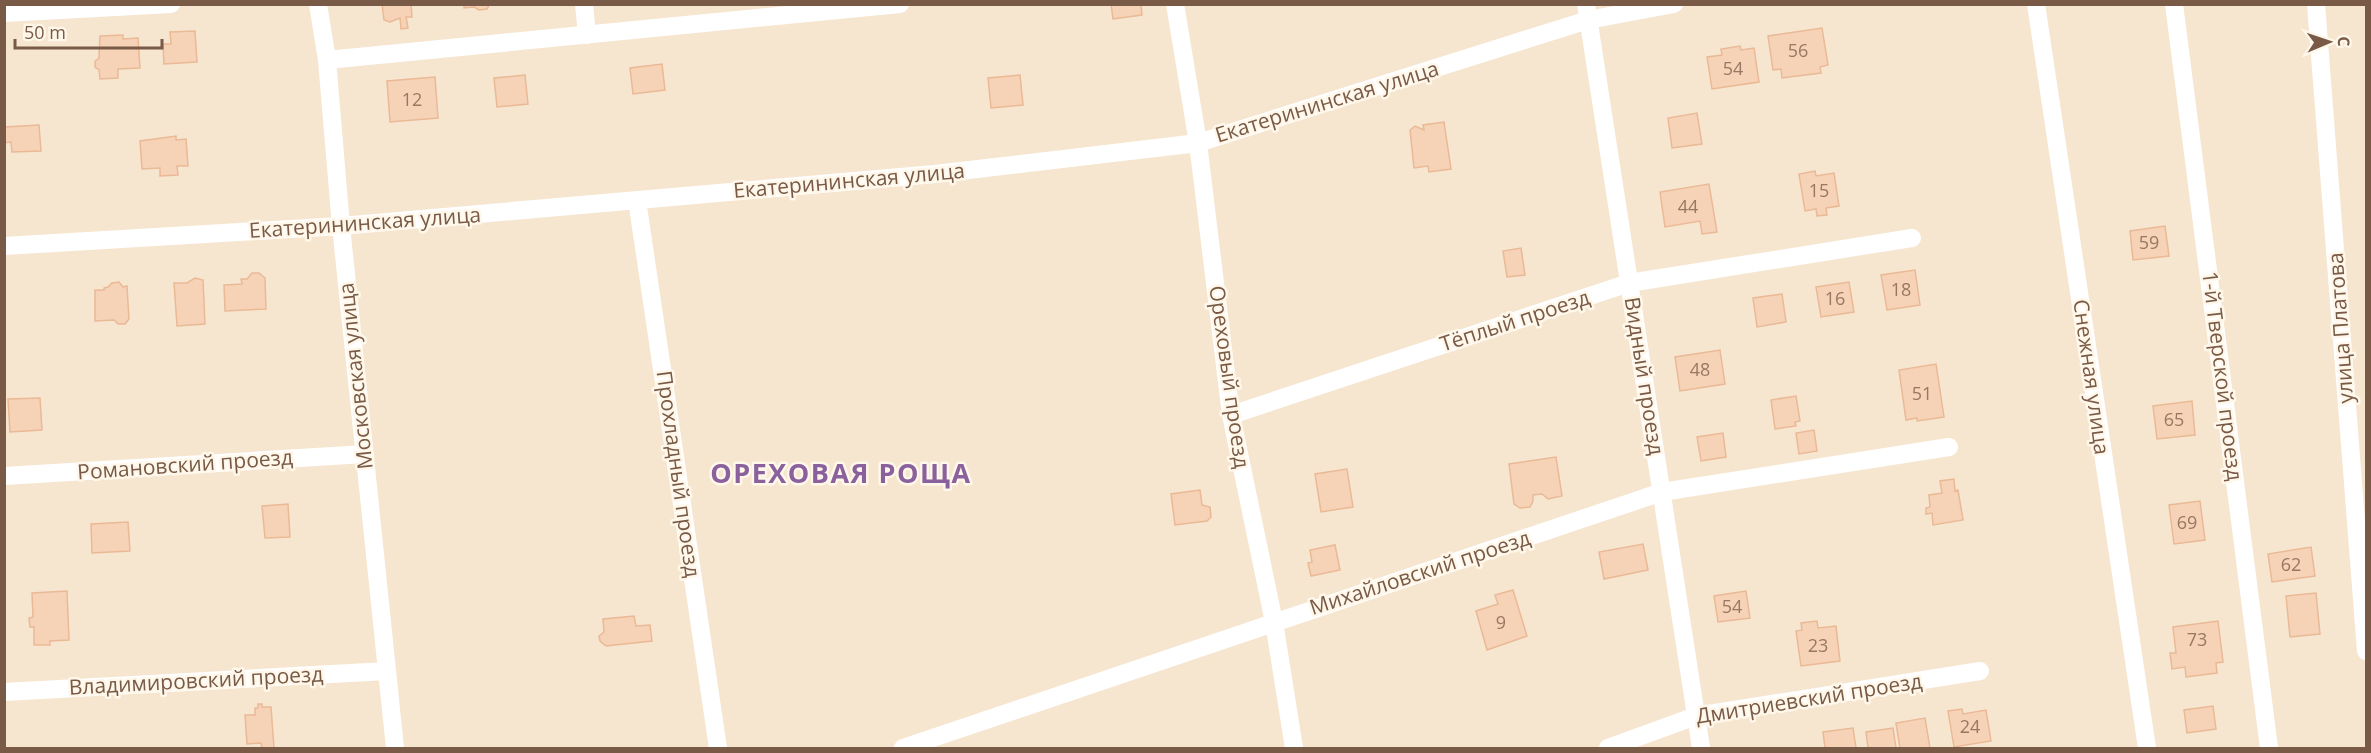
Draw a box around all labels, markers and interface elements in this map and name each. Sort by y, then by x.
scale bar [15,12,162,50]
north arrow [2299,12,2359,72]
text: 50 m [24,20,66,44]
text: С [2333,36,2355,47]
house number: 56 [1788,38,1808,62]
street label: Екатерининская улица [1212,54,1442,148]
house number: 54 [1723,56,1743,80]
house number: 12 [402,87,422,111]
street label: Екатерининская улица [732,156,966,204]
house number: 15 [1809,178,1829,202]
house number: 44 [1678,194,1698,218]
street label: Екатерининская улица [248,200,482,244]
house number: 59 [2139,230,2159,254]
street label: улица Платова [2321,252,2359,405]
street label: 1-й Тверской проезд [2196,270,2250,482]
house number: 18 [1891,277,1911,301]
street label: Московская улица [331,281,379,471]
street label: Тёплый проезд [1436,283,1593,357]
street label: Ореховый проезд [1203,284,1257,470]
house number: 16 [1825,286,1845,310]
street label: Видный проезд [1619,295,1671,457]
street label: Снежная улица [2067,297,2117,456]
house number: 48 [1690,357,1710,381]
street label: Прохладный проезд [651,369,707,579]
house number: 51 [1912,381,1932,405]
house number: 65 [2164,407,2184,431]
street label: Романовский проезд [76,443,294,485]
district label: ОРЕХОВАЯ РОЩА [710,454,972,491]
house number: 69 [2177,510,2197,534]
street label: Михайловский проезд [1306,523,1534,621]
house number: 62 [2281,552,2301,576]
house number: 54 [1722,594,1742,618]
house number: 9 [1496,610,1506,634]
house number: 73 [2187,627,2207,651]
house number: 23 [1808,633,1828,657]
street label: Владимировский проезд [68,659,324,701]
street label: Дмитриевский проезд [1694,666,1924,730]
house number: 24 [1960,714,1980,738]

